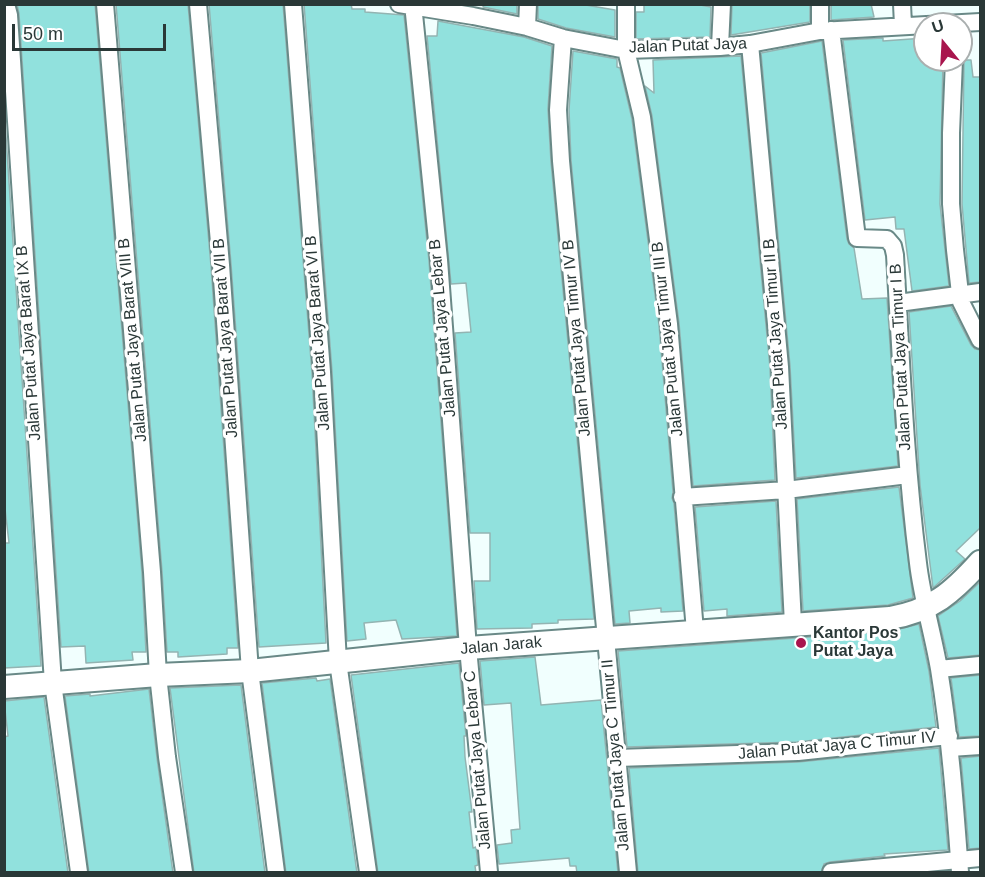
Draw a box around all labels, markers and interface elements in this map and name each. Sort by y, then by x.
scale bar [15,12,170,50]
north arrow [913,12,973,72]
text: U [930,16,946,36]
text: 50 m [23,24,63,44]
street label: Jalan Putat Jaya [629,34,747,58]
street label: Jalan Putat Jaya Barat VI B [302,235,334,431]
street label: Jalan Putat Jaya Barat VIII B [115,237,151,443]
street label: Jalan Putat Jaya Barat VII B [209,238,243,438]
street label: Jalan Putat Jaya Lebar B [426,238,460,418]
street label: Jalan Putat Jaya Timur II B [760,238,792,430]
street label: Jalan Putat Jaya Timur IV B [559,239,595,437]
street label: Jalan Putat Jaya Timur III B [648,241,688,437]
street label: Jalan Putat Jaya Barat IX B [13,245,45,441]
street label: Jalan Putat Jaya Timur I B [887,263,915,451]
place label: Kantor Pos Putat Jaya [813,624,898,662]
street label: Jalan Jarak [459,633,543,659]
marker: Kantor Pos Putat Jaya [794,636,808,650]
street label: Jalan Putat Jaya C Timur II [598,658,634,852]
street label: Jalan Putat Jaya Lebar C [461,670,495,850]
street label: Jalan Putat Jaya C Timur IV [737,728,937,764]

